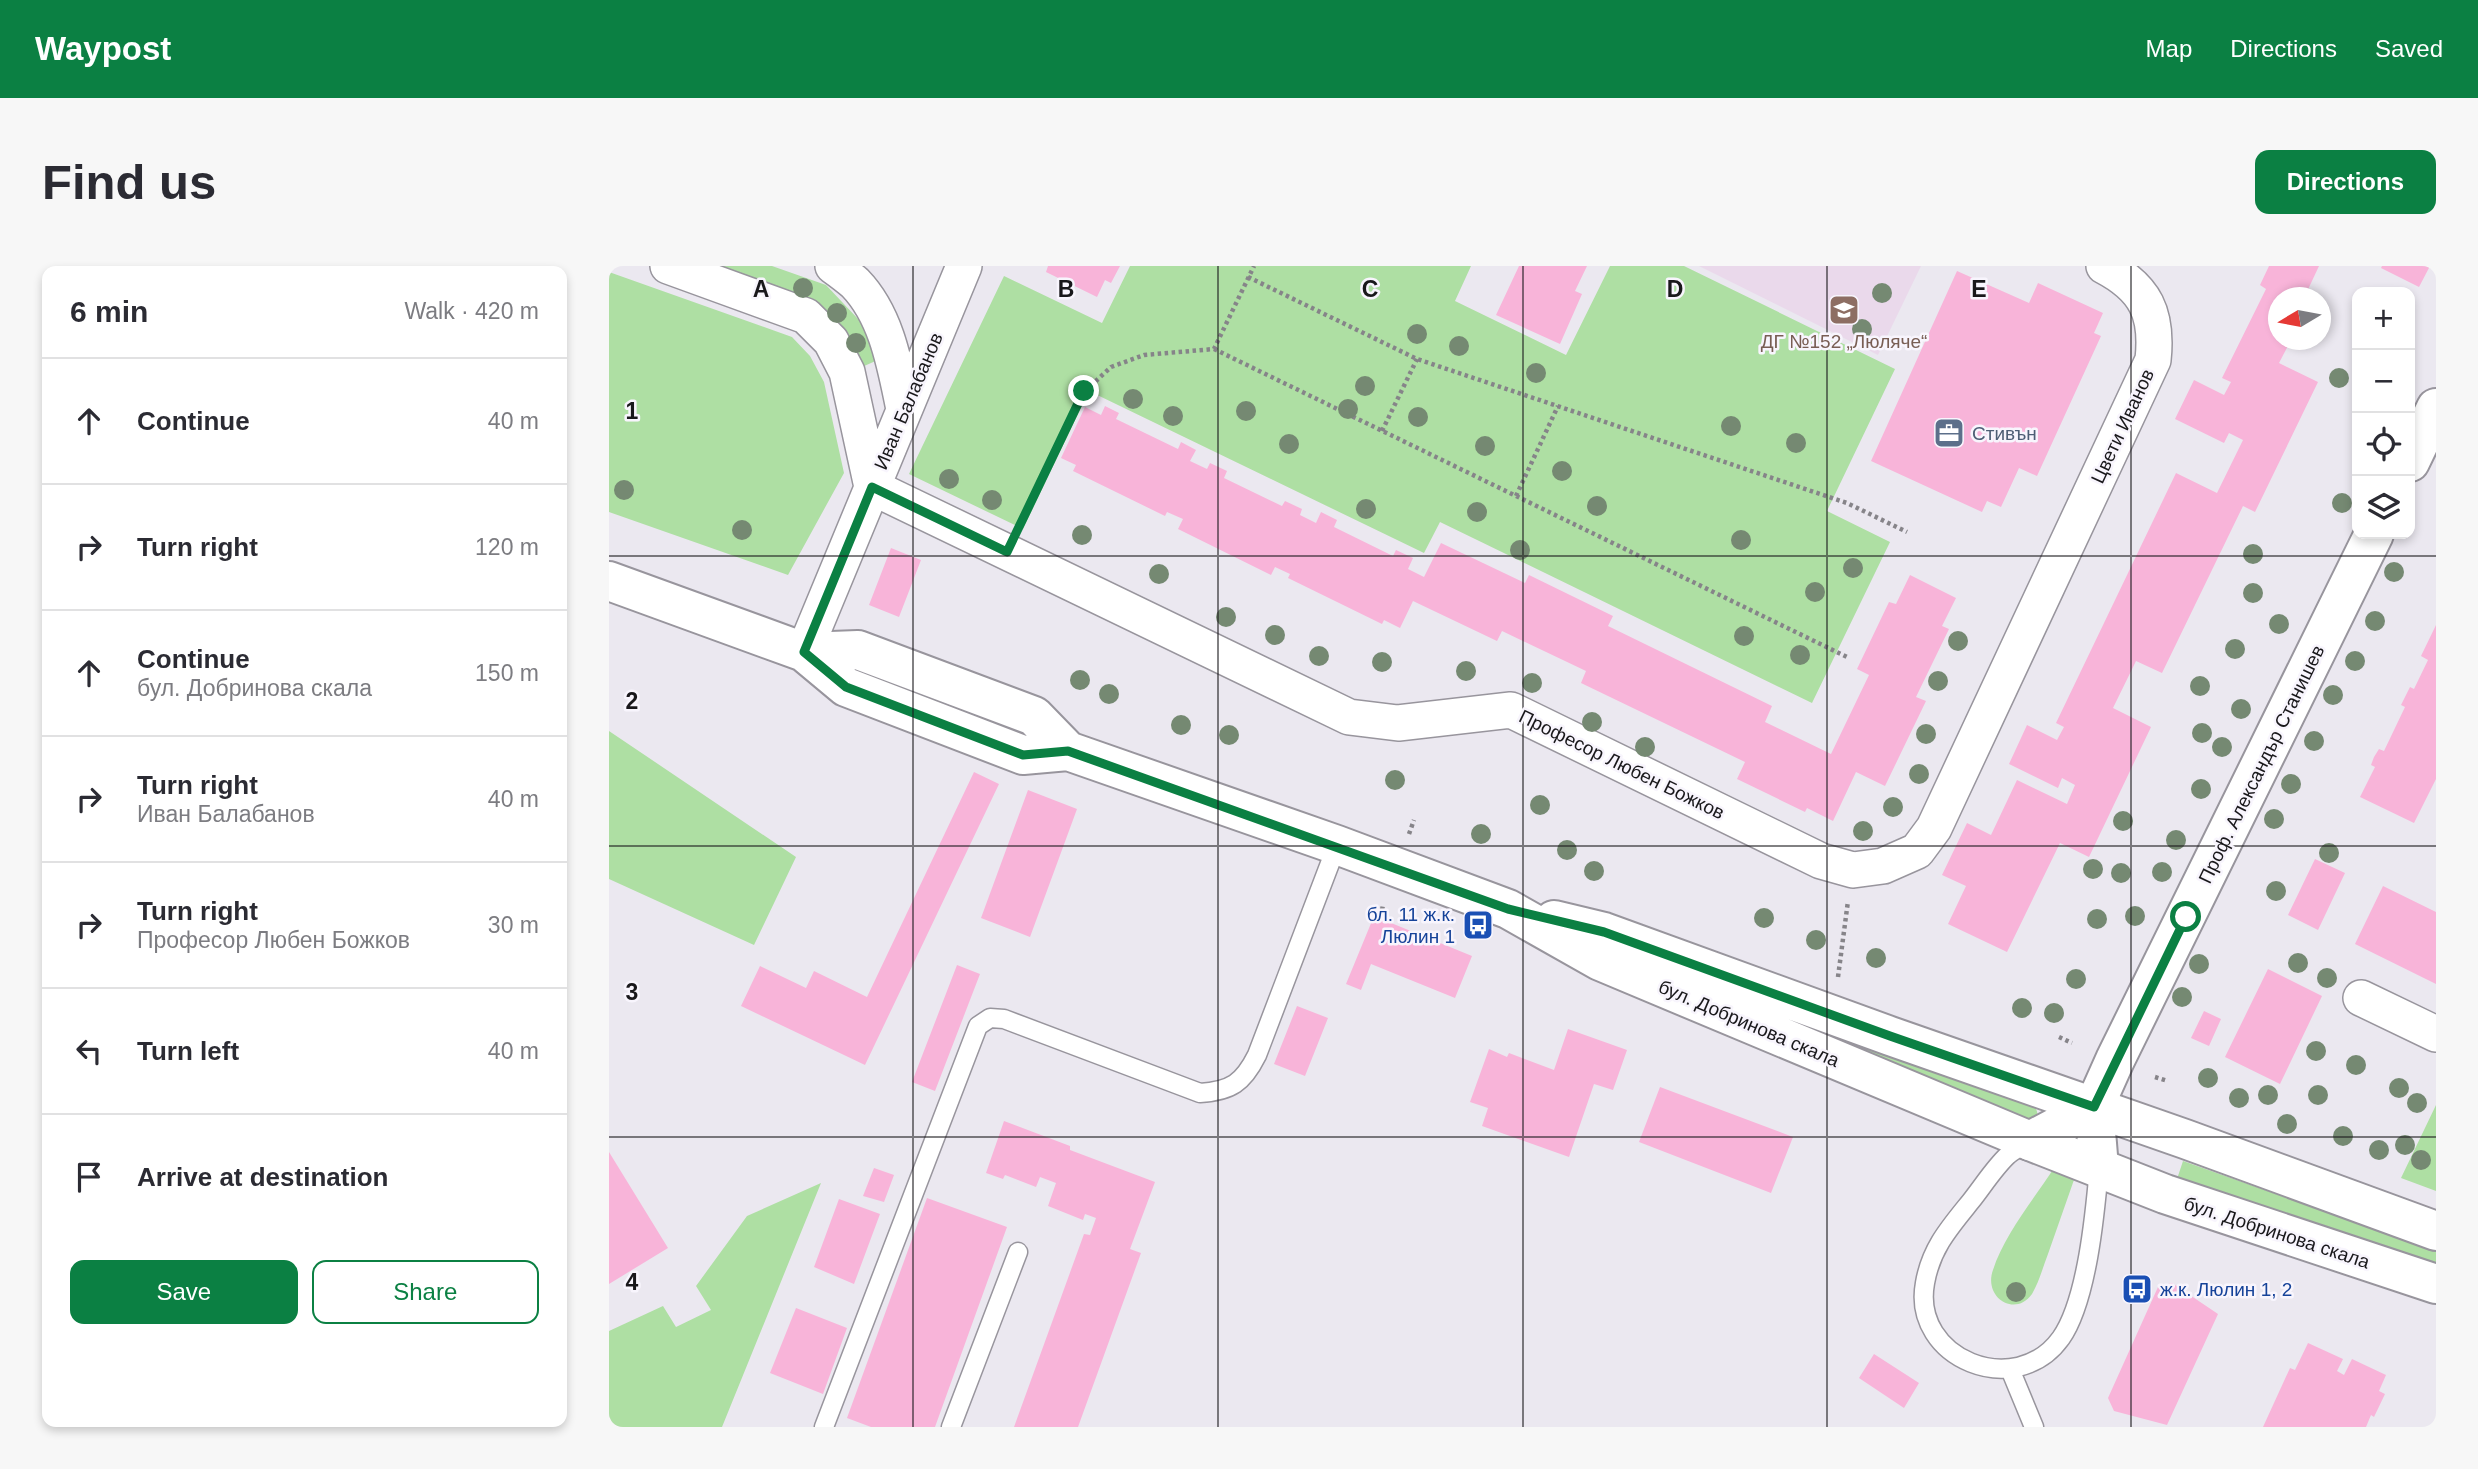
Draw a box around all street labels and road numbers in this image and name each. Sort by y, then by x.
street label: Иван Балабанов [870,330,947,473]
street label: Цвети Иванов [2087,366,2158,487]
street label: Проф. Александър Станишев [2194,642,2328,887]
street label: Професор Любен Божков [1516,706,1728,823]
street label: бул. Добринова скала [1655,976,1843,1071]
street label: бул. Добринова скала [2181,1192,2373,1273]

